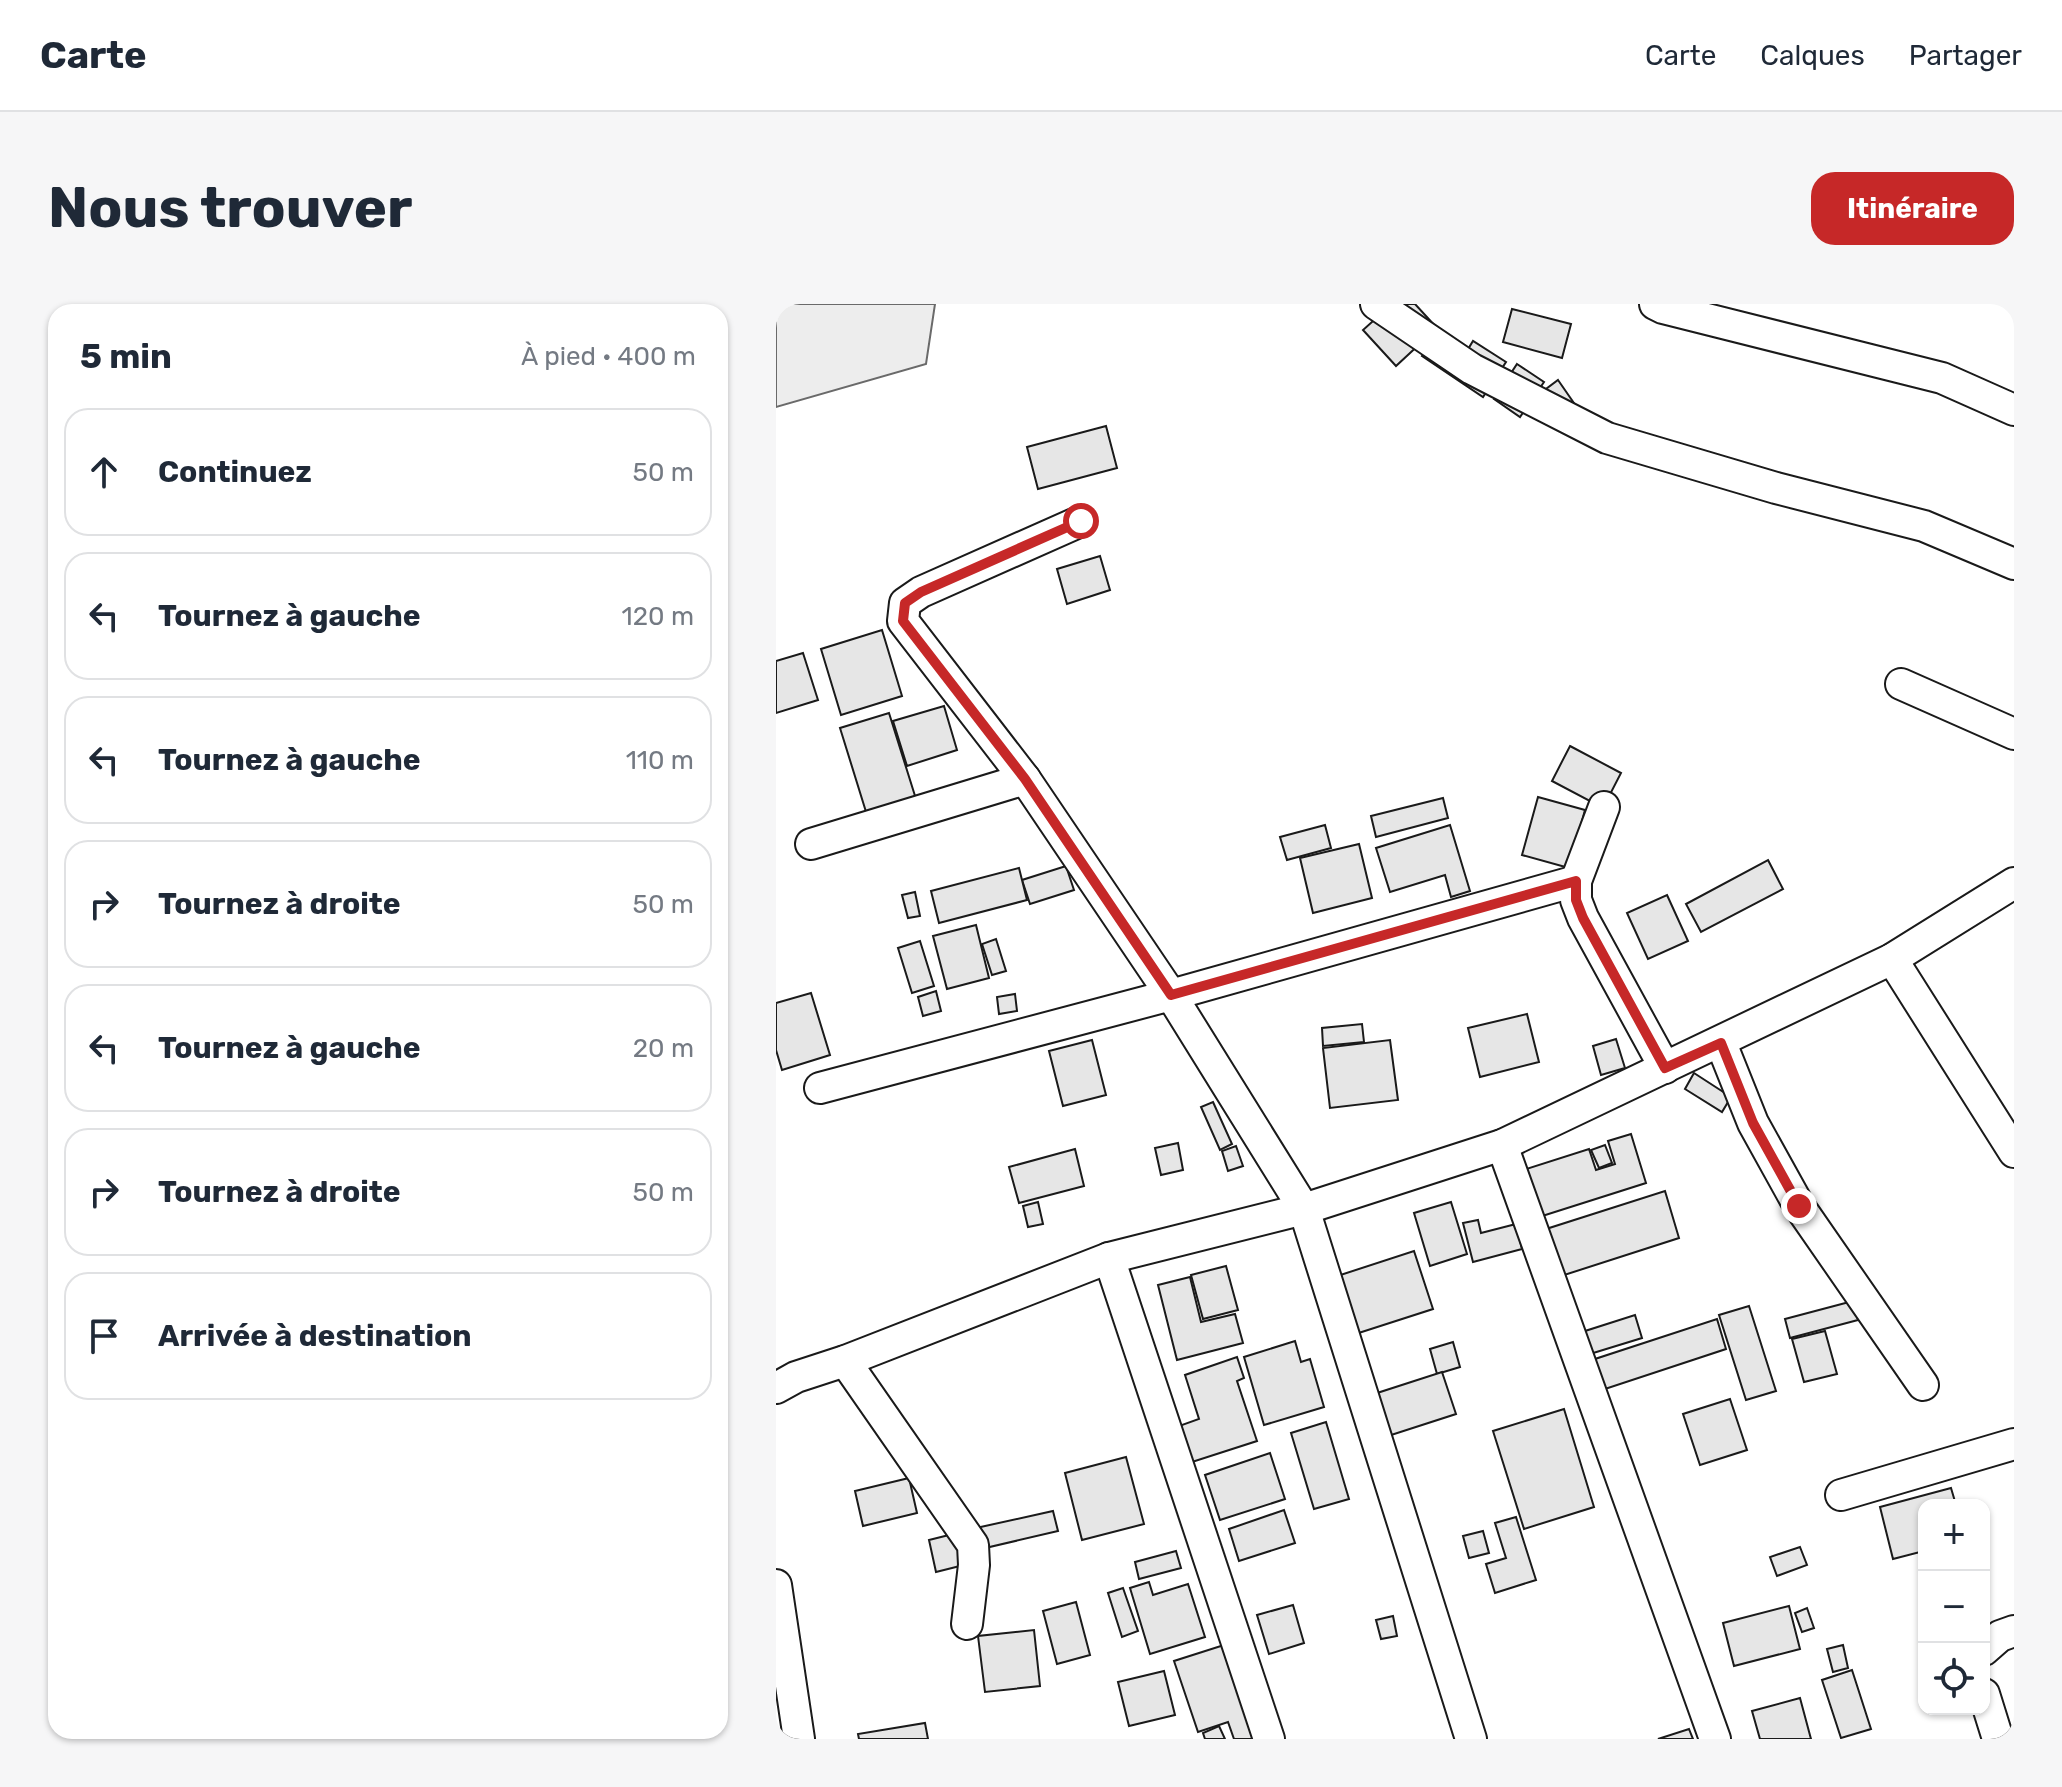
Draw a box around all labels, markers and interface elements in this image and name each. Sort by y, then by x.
text: Carte [40,32,147,78]
text: Carte [1645,39,1716,72]
text: Calques [1760,39,1865,72]
text: Partager [1909,39,2022,72]
button: Itinéraire [1811,172,2014,245]
text: Nous trouver [48,175,413,241]
text: 5 min [80,336,172,377]
text: À pied · 400 m [521,341,696,372]
icon: ahead [82,450,126,494]
text: Continuez [158,454,312,490]
text: 50 m [633,457,694,488]
route start [1063,503,1099,539]
icon: left [82,594,126,638]
text: Tournez à gauche [158,598,421,634]
text: 120 m [622,601,694,632]
icon: left [82,738,126,782]
text: Tournez à gauche [158,742,421,778]
text: 110 m [626,745,694,776]
icon: right [82,882,126,926]
text: Tournez à droite [158,886,401,922]
text: 50 m [633,889,694,920]
icon: left [82,1026,126,1070]
text: Tournez à gauche [158,1030,421,1066]
text: 20 m [633,1033,694,1064]
icon: right [82,1170,126,1214]
text: Tournez à droite [158,1174,401,1210]
text: 50 m [633,1177,694,1208]
route end [1781,1188,1817,1224]
icon: arrive [82,1314,126,1358]
text: Arrivée à destination [158,1318,472,1354]
map controls [1918,1499,1990,1715]
button: + [1918,1499,1990,1571]
button: − [1918,1571,1990,1643]
button: locate [1918,1643,1990,1715]

